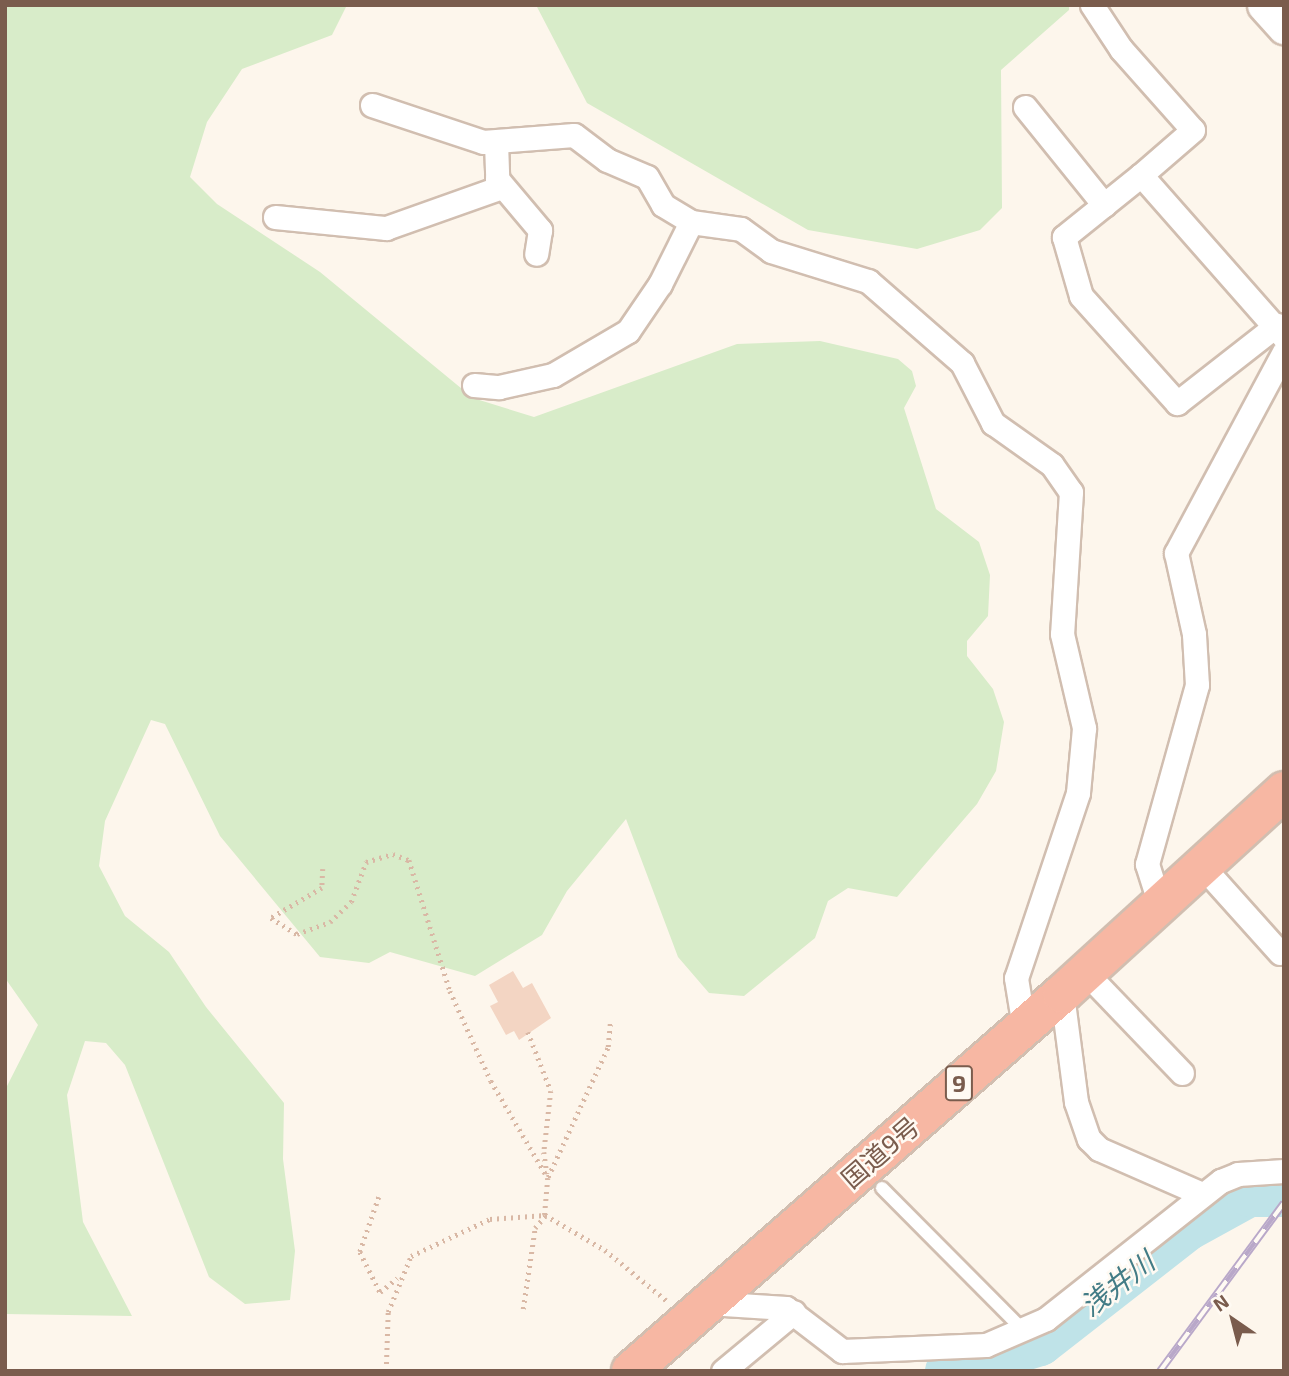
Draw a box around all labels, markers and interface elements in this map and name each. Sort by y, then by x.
road number: 9 [943,1063,975,1104]
street label: 国道9号 [835,1110,925,1194]
water label: 浅井川 [1074,1244,1160,1322]
north arrow [1198,1285,1268,1355]
text: N [1208,1289,1233,1316]

